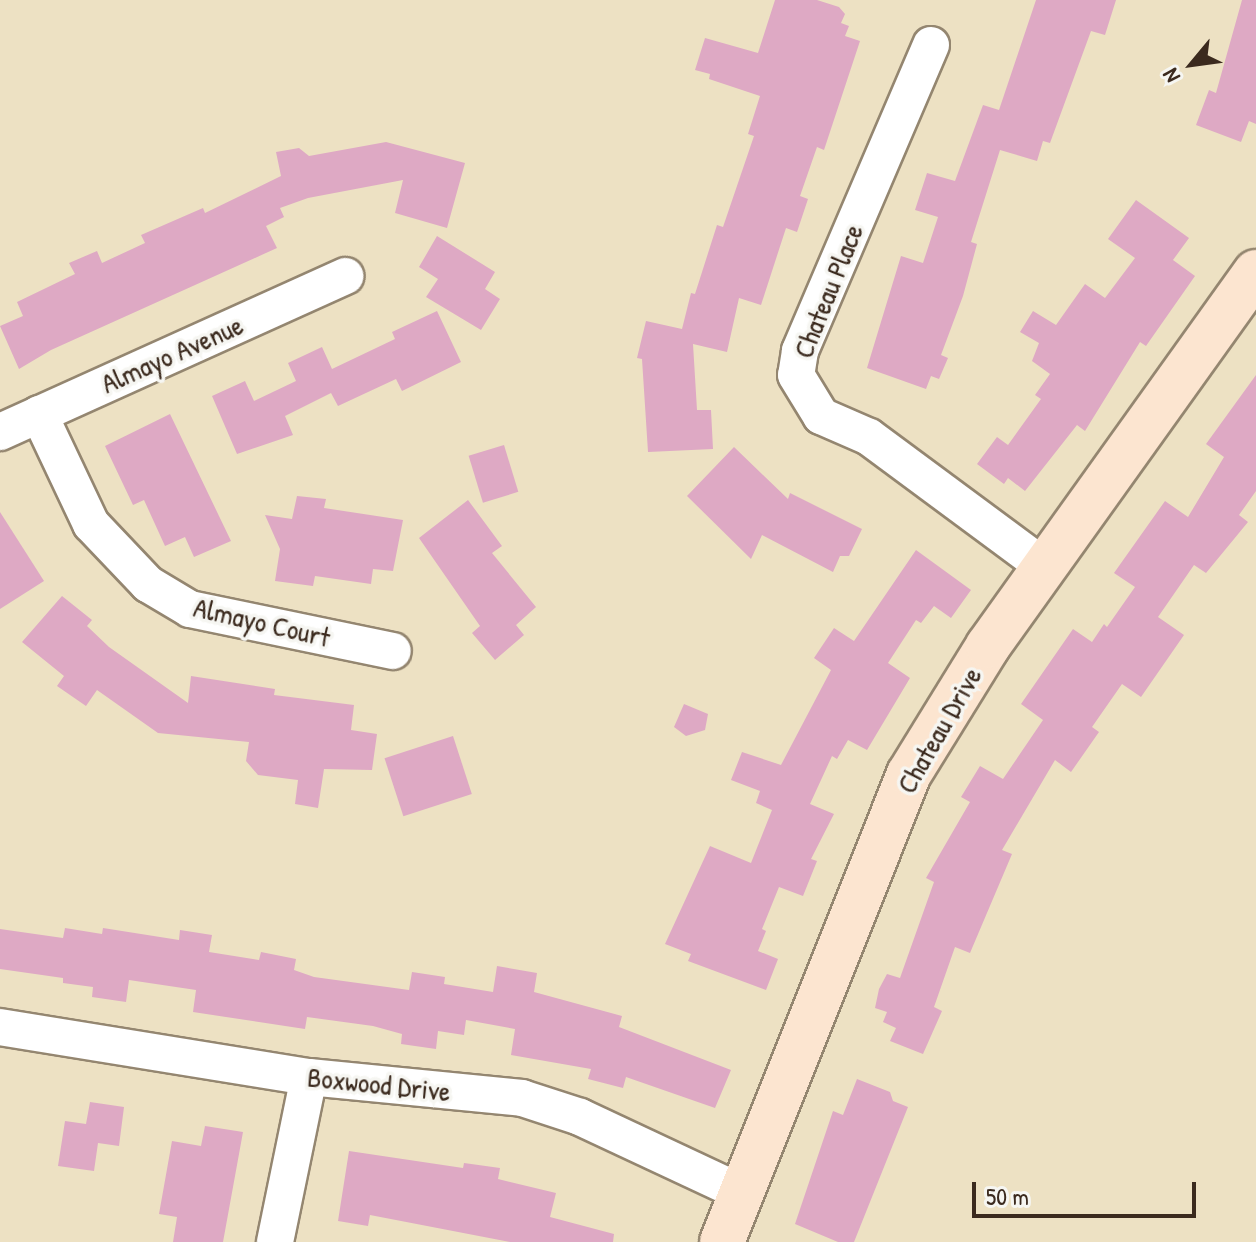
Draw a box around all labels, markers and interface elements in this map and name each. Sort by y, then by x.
north arrow [1152,24,1232,104]
text: N [1155,63,1187,88]
street label: Chateau Place [786,219,870,363]
street label: Almayo Avenue [96,308,248,400]
street label: Almayo Court [191,590,333,654]
street label: Chateau Drive [889,661,989,799]
street label: Boxwood Drive [306,1060,452,1108]
scale bar [976,1166,1200,1216]
text: 50 m [986,1180,1029,1212]

